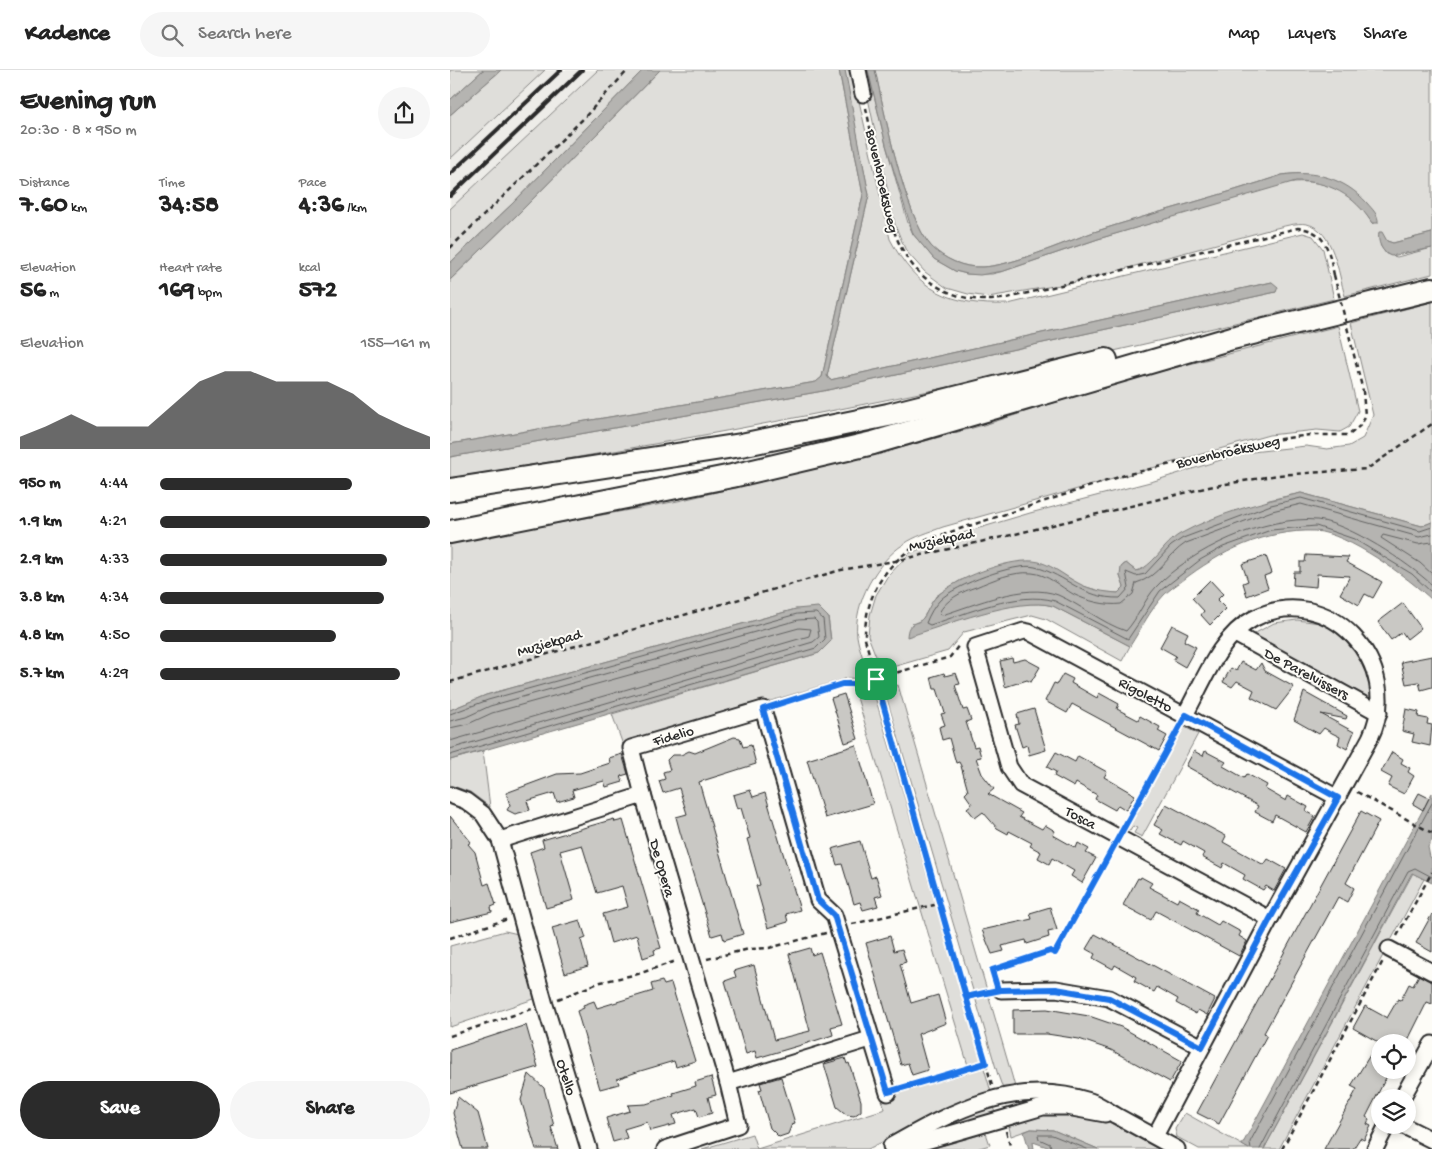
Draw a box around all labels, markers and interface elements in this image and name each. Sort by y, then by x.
search box [140,12,490,57]
text: Kadence [25,20,110,49]
icon: search [158,21,186,49]
text: Search here [198,23,292,46]
text: Map [1228,24,1260,45]
text: Layers [1288,24,1335,45]
text: Share [1363,24,1407,45]
text: Evening run [20,86,156,119]
button: share [378,87,430,139]
text: 20:30 · 8 × 950 m [20,122,137,141]
street label: Bovenbroeksweg [860,127,902,235]
text: Distance [20,175,69,192]
text: Time [159,175,185,192]
text: Pace [299,175,326,192]
text: 7.60 [20,192,68,221]
text: 34:58 [159,192,219,221]
text: 4:36 [299,192,344,221]
text: km [68,200,87,217]
text: /km [344,200,367,217]
text: Elevation [20,260,76,277]
text: Heart rate [159,260,222,277]
text: kcal [299,260,321,277]
text: 56 [20,277,46,306]
text: 169 [159,277,195,306]
text: 572 [299,277,337,306]
text: m [46,285,59,302]
text: bpm [195,285,222,302]
text: Elevation [20,335,84,354]
text: 155–161 m [361,335,430,354]
street label: Bovenbroeksweg [1174,432,1282,474]
text: 950 m [20,475,61,494]
text: 4:44 [100,475,128,494]
text: 1.9 km [20,513,62,532]
text: 4:21 [100,513,127,532]
street label: Muziekpad [907,525,977,557]
text: 2.9 km [20,551,63,570]
text: 4:33 [100,551,129,570]
text: 3.8 km [20,589,64,608]
text: 4:34 [100,589,128,608]
street label: Muziekpad [515,626,585,662]
text: 4.8 km [20,627,64,646]
text: 4:50 [100,627,130,646]
street label: De Parelvissers [1260,644,1352,705]
pin [855,658,897,700]
text: 5.7 km [20,665,64,684]
text: 4:29 [100,665,128,684]
icon: arrive [862,665,890,693]
street label: Rigoletto [1115,674,1175,718]
street label: Fidelio [650,722,696,752]
street label: Tosca [1061,803,1099,835]
street label: De Opera [644,837,678,900]
map controls [1371,1034,1416,1134]
button: locate [1371,1034,1416,1079]
street label: Otello [551,1057,579,1098]
button: Save [20,1081,220,1139]
button: Share [230,1081,430,1139]
button: layers [1371,1089,1416,1134]

